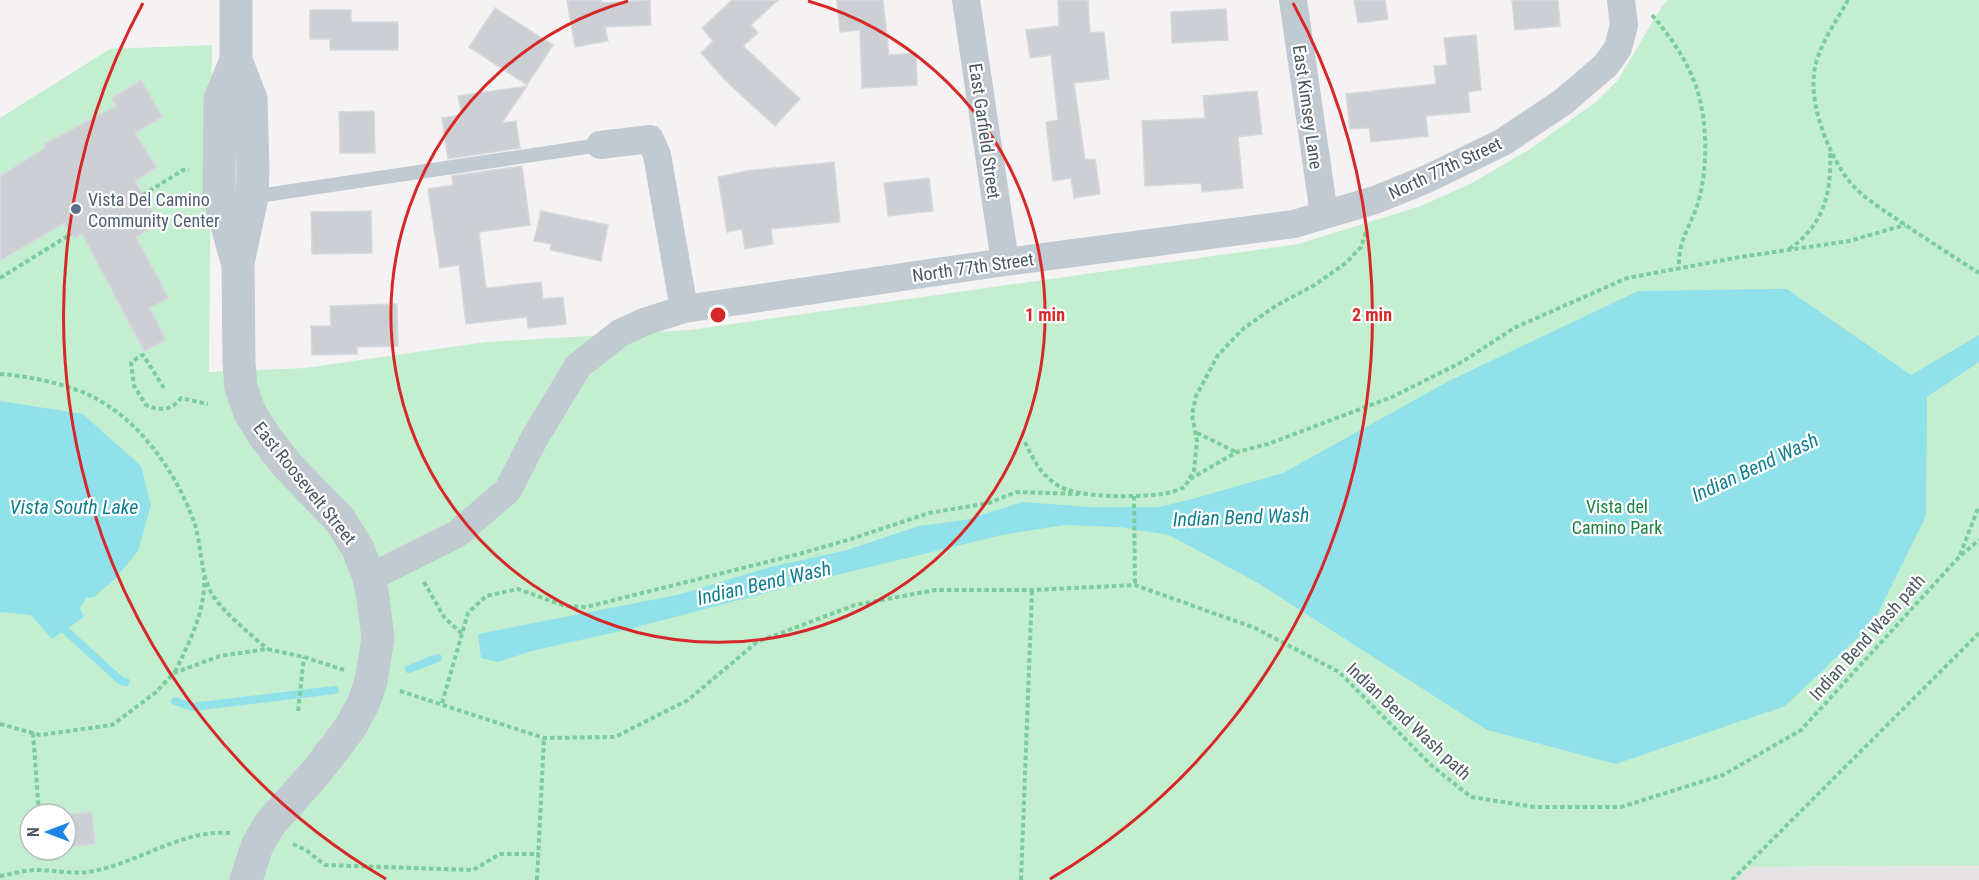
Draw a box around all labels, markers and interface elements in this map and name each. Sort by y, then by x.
street label: East Kimsey Lane [1289,44,1327,170]
street label: East Garfield Street [965,62,1005,200]
street label: North 77th Street [1385,133,1505,203]
place label: Vista Del Camino Community Center [88,189,220,231]
marker: Vista Del Camino Community Center [69,202,83,216]
street label: North 77th Street [911,248,1035,286]
text: 1 min [1025,304,1065,325]
text: 2 min [1352,304,1392,325]
centre of rings [708,305,728,325]
street label: East Roosevelt Street [249,418,361,548]
water label: Indian Bend Wash [1688,427,1822,507]
water label: Vista South Lake [10,495,138,519]
park label: Vista del Camino Park [1572,496,1662,538]
water label: Indian Bend Wash [1172,503,1310,531]
water label: Indian Bend Wash [695,556,833,610]
street label: Indian Bend Wash path [1805,570,1929,704]
street label: Indian Bend Wash path [1342,658,1476,784]
north arrow [18,802,78,862]
text: N [24,827,43,837]

